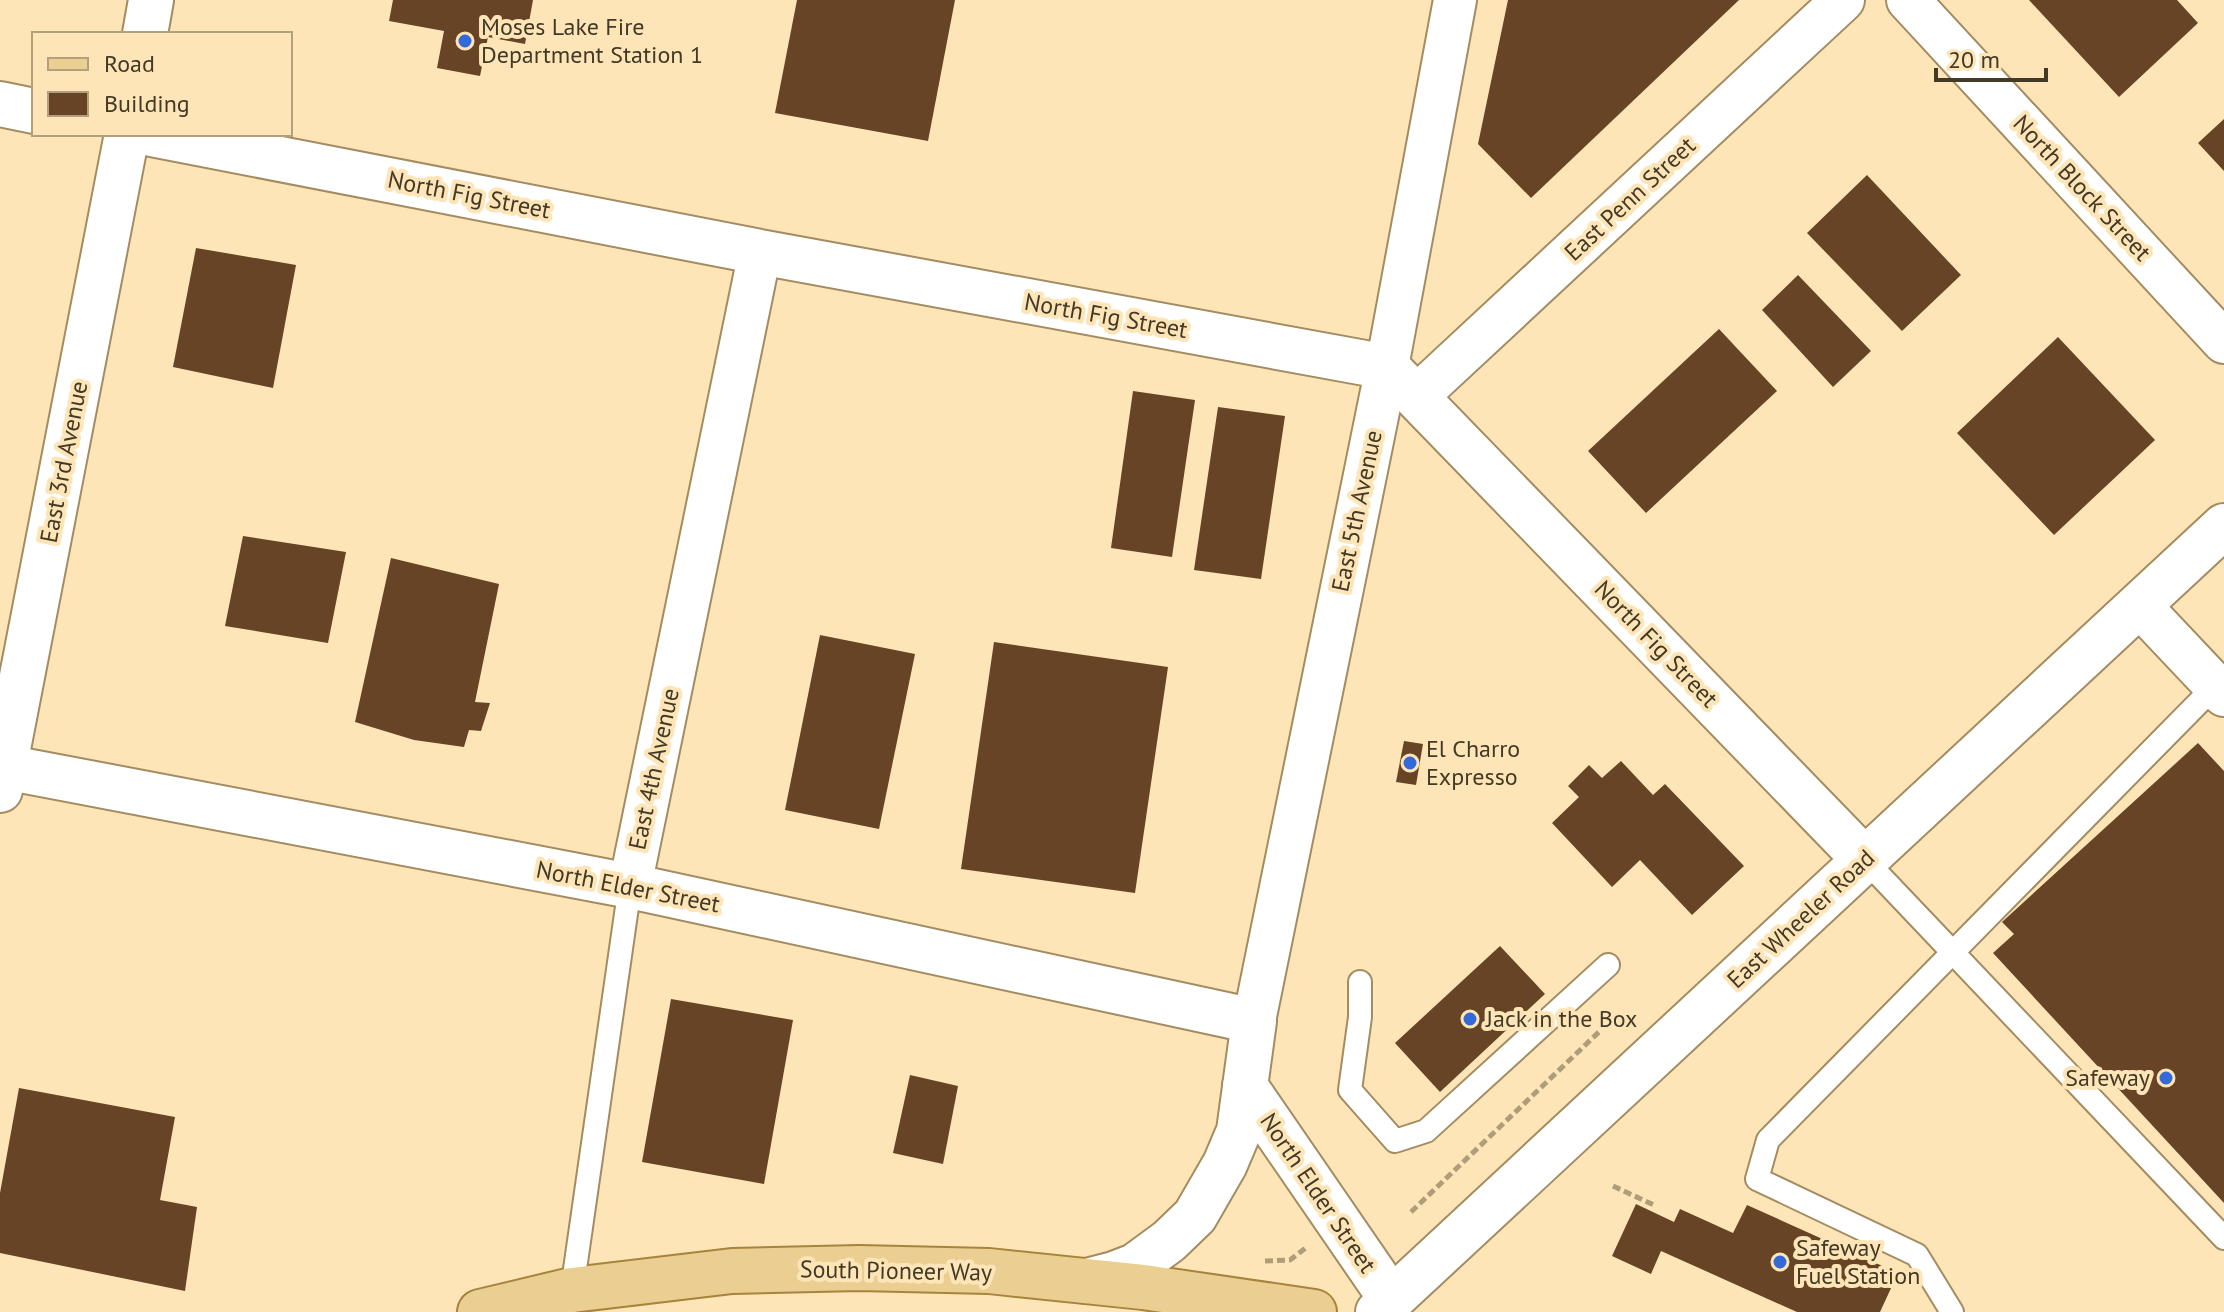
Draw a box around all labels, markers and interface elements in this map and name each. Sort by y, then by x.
place label: Moses Lake Fire Department Station 1 [481,11,703,70]
legend [32,32,292,136]
marker: Moses Lake Fire Department Station 1 [456,32,474,50]
scale bar [1936,32,2046,82]
text: 20 m [1948,44,2000,75]
text: Road [104,48,155,79]
text: Building [104,88,190,119]
street label: North Block Street [2007,108,2158,267]
street label: East Penn Street [1558,130,1702,267]
street label: North Fig Street [385,164,553,225]
street label: North Fig Street [1022,286,1190,345]
street label: East 3rd Avenue [33,378,94,545]
street label: East 5th Avenue [1324,427,1389,595]
street label: North Fig Street [1588,574,1725,714]
street label: East 4th Avenue [621,685,686,853]
place label: El Charro Expresso [1426,733,1520,792]
marker: El Charro Expresso [1401,754,1419,772]
street label: East Wheeler Road [1720,842,1881,995]
street label: North Elder Street [534,854,723,920]
place label: Jack in the Box [1485,1003,1637,1034]
marker: Jack in the Box [1461,1010,1479,1028]
place label: Safeway [2065,1062,2150,1093]
marker: Safeway [2157,1069,2175,1087]
street label: North Elder Street [1253,1107,1383,1279]
place label: Safeway Fuel Station [1796,1232,1920,1291]
street label: South Pioneer Way [800,1253,992,1288]
marker: Safeway Fuel Station [1771,1253,1789,1271]

